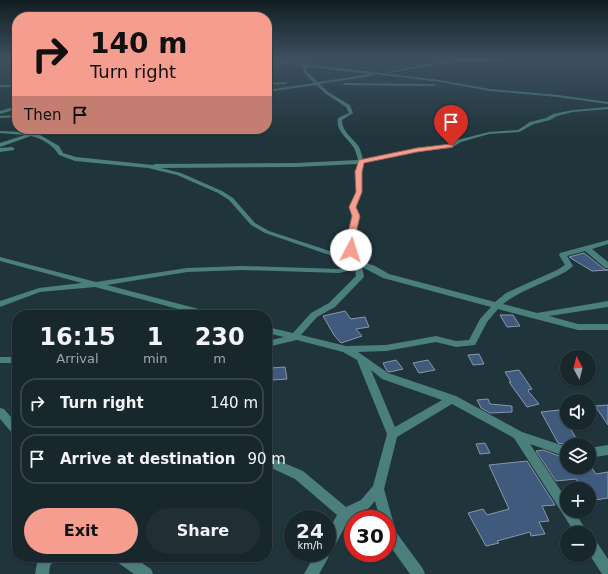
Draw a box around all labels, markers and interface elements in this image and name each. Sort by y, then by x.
text: 140 m [90,27,187,60]
icon: right [24,28,76,80]
text: Turn right [90,61,176,82]
icon: arrive [69,104,91,126]
pin [434,105,468,146]
text: Then [24,106,61,124]
icon: arrive [440,111,462,133]
position arrow [330,229,372,271]
text: 16:15 [39,323,116,351]
text: 1 [147,323,163,351]
text: 230 [195,323,245,351]
north arrow [560,350,596,386]
map controls [560,350,596,562]
text: Arrival [56,351,99,366]
text: min [143,351,167,366]
text: m [213,351,226,366]
icon: right [26,392,48,414]
text: Turn right [60,394,144,412]
text: 140 m [210,394,258,412]
button: sound [560,394,596,430]
button: layers [560,438,596,474]
icon: arrive [26,448,48,470]
text: Arrive at destination [60,450,235,468]
text: 90 m [247,450,286,468]
button: + [560,482,596,518]
button: Exit [24,508,138,554]
button: Share [146,508,260,554]
speed limit sign: 30 [344,510,396,562]
text: 24 [296,519,324,543]
button: − [560,526,596,562]
text: km/h [297,540,323,551]

